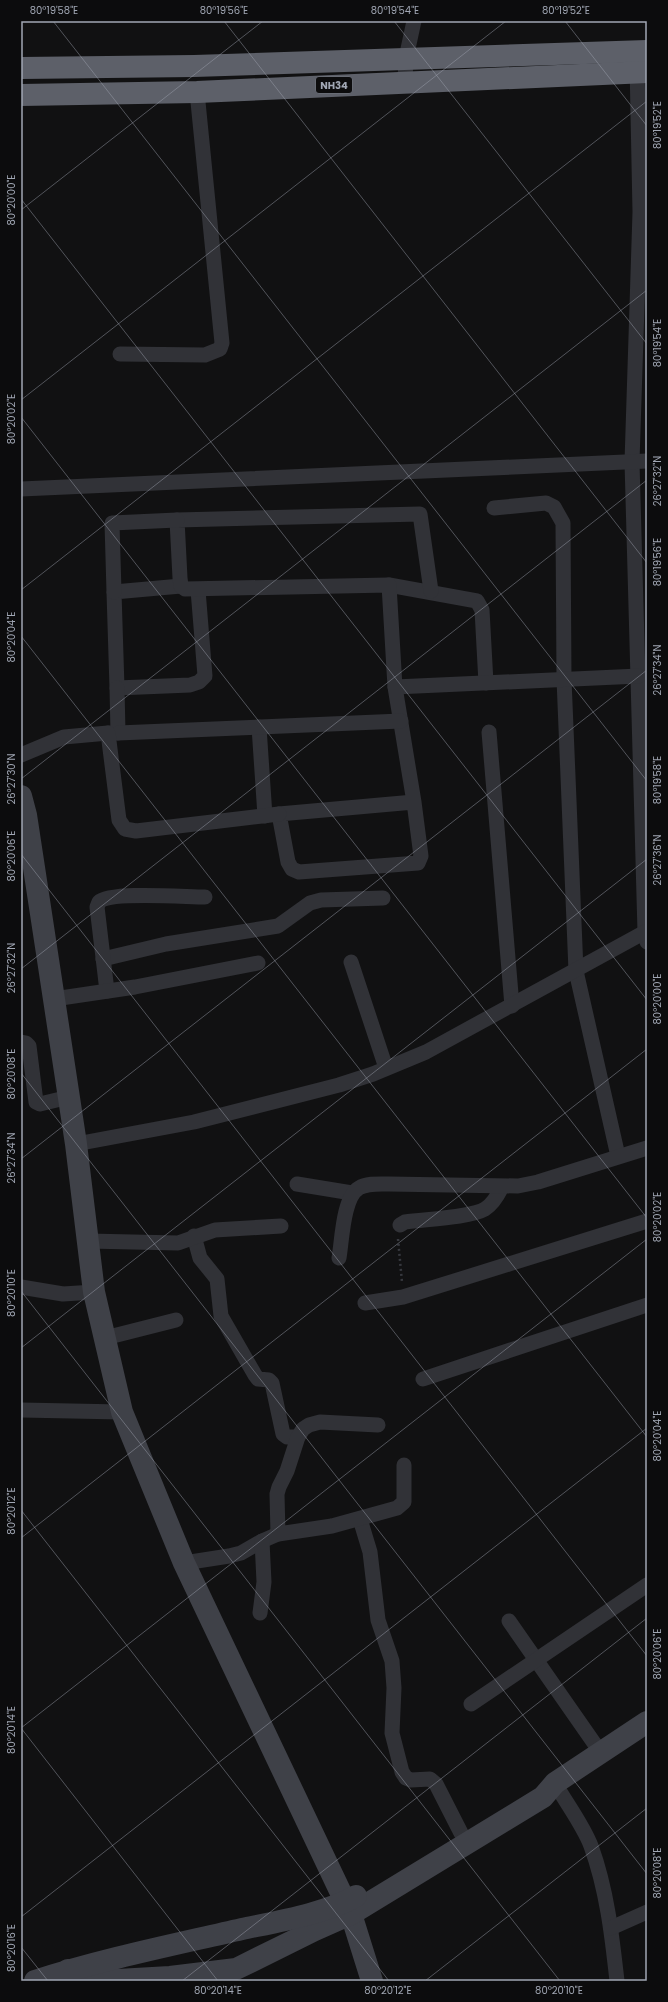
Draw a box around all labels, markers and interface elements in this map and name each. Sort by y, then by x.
text: 80°19'58"E [30,3,78,18]
text: 80°19'56"E [200,3,248,18]
text: 80°19'54"E [371,3,419,18]
text: 80°19'52"E [542,3,590,18]
road number: NH34 [316,77,352,93]
text: 80°19'52"E [650,101,665,149]
text: 80°20'00"E [4,175,19,225]
text: 80°19'54"E [650,319,665,367]
text: 80°20'02"E [4,394,19,444]
text: 26°27'32"N [650,456,665,506]
text: 80°19'56"E [650,538,665,586]
text: 80°20'04"E [4,612,19,662]
text: 26°27'34"N [650,644,665,696]
text: 26°27'30"N [4,753,19,805]
text: 80°19'58"E [650,756,665,804]
text: 80°20'06"E [4,831,19,882]
text: 26°27'36"N [650,834,665,886]
text: 26°27'32"N [4,943,19,993]
text: 80°20'00"E [650,974,665,1024]
text: 80°20'08"E [4,1049,19,1099]
text: 26°27'34"N [4,1132,19,1184]
text: 80°20'02"E [650,1192,665,1242]
text: 80°20'10"E [4,1269,19,1317]
text: 80°20'04"E [650,1411,665,1461]
text: 80°20'12"E [4,1487,19,1535]
text: 80°20'06"E [650,1629,665,1680]
text: 80°20'14"E [4,1706,19,1754]
text: 80°20'08"E [650,1848,665,1898]
text: 80°20'16"E [4,1924,19,1972]
text: 80°20'14"E [194,1983,242,1998]
text: 80°20'12"E [364,1983,412,1998]
text: 80°20'10"E [535,1983,583,1998]

